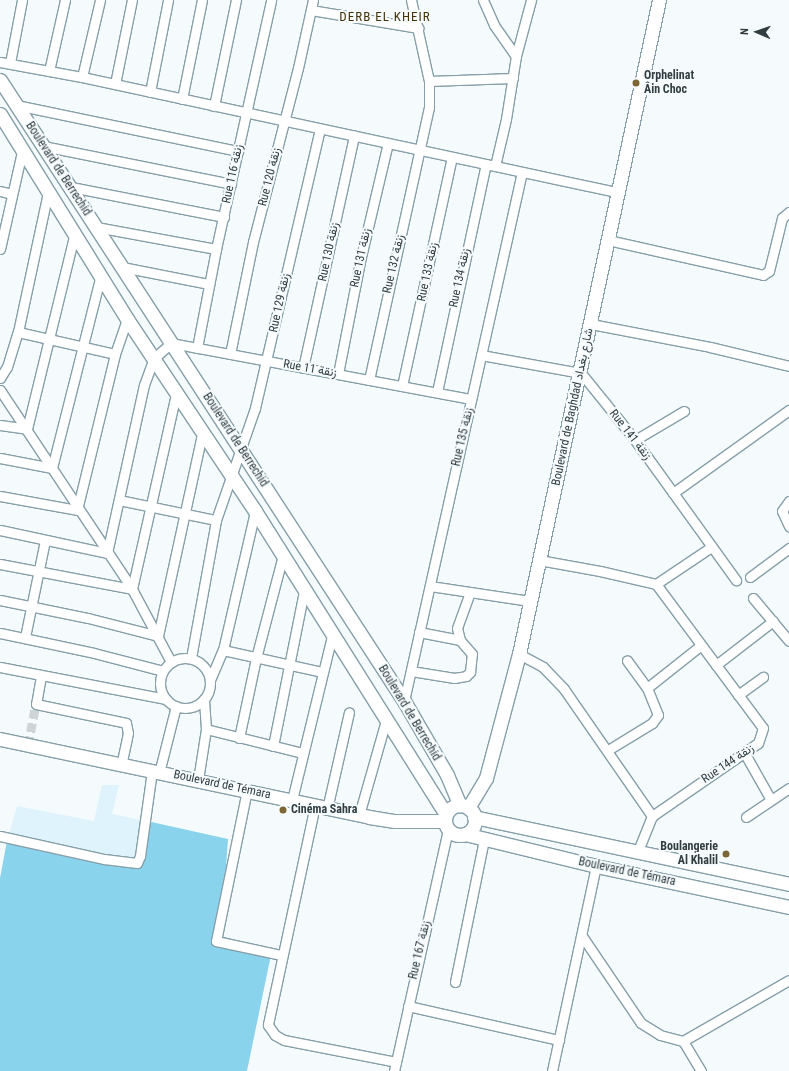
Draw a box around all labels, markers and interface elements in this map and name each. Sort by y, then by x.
district label: DERB EL KHEIR [339,9,431,25]
north arrow [737,12,777,52]
text: N [738,28,751,35]
place label: Orphelinat Âin Choc [644,69,694,97]
marker: Orphelinat Âin Choc [631,78,641,88]
street label: Boulevard de Berrechid [22,119,94,219]
street label: Rue 116 زنقة [220,143,246,205]
street label: Rue 120 زنقة [256,146,284,208]
street label: Rue 130 زنقة [316,221,342,283]
street label: Rue 131 زنقة [348,227,374,289]
street label: Rue 132 زنقة [380,233,408,295]
street label: Rue 133 زنقة [415,241,441,303]
street label: Rue 134 زنقة [447,247,473,309]
street label: Rue 129 زنقة [267,272,293,334]
street label: Boulevard de Baghdad شارع بغداد [549,327,597,487]
street label: Rue 11 زنقة [282,357,338,381]
street label: Boulevard de Berrechid [199,390,271,490]
street label: Rue 135 زنقة [449,406,477,468]
street label: Rue 141 زنقة [606,407,654,463]
street label: Boulevard de Berrechid [375,663,443,763]
street label: Rue 144 زنقة [699,741,757,787]
street label: Boulevard de Témara [172,768,272,802]
place label: Cinéma Sahra [291,803,357,817]
marker: Cinéma Sahra [278,805,288,815]
place label: Boulangerie Al Khalil [660,840,718,868]
marker: Boulangerie Al Khalil [721,849,731,859]
street label: Boulevard de Témara [577,855,677,889]
street label: Rue 167 زنقة [406,919,434,981]

